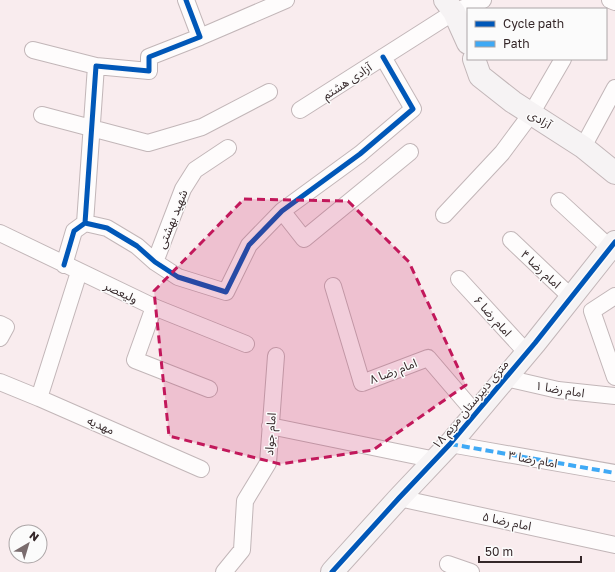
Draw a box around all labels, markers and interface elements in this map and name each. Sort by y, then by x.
legend [467,8,607,60]
text: Cycle path [503,16,564,31]
text: Path [503,36,530,51]
street label: آزادی هشتم [319,59,376,104]
street label: آزادی [526,106,555,132]
street label: شهید بهشتی [153,187,191,251]
street label: امام رضا ۴ [516,247,564,293]
street label: ولیعصر [101,277,140,306]
street label: امام رضا ۶ [469,293,515,341]
street label: امام رضا ۸ [367,355,420,389]
street label: ۱۸ متری دبیرستان مریم [428,356,513,453]
street label: امام رضا ۱ [534,378,586,402]
street label: مهدیه [85,412,117,438]
street label: امام جواد [261,412,281,456]
street label: امام رضا ۳ [507,447,559,473]
street label: امام رضا ۵ [481,508,533,535]
north arrow [8,524,48,564]
text: N [27,528,42,543]
scale bar [479,538,581,564]
text: 50 m [485,544,513,559]

